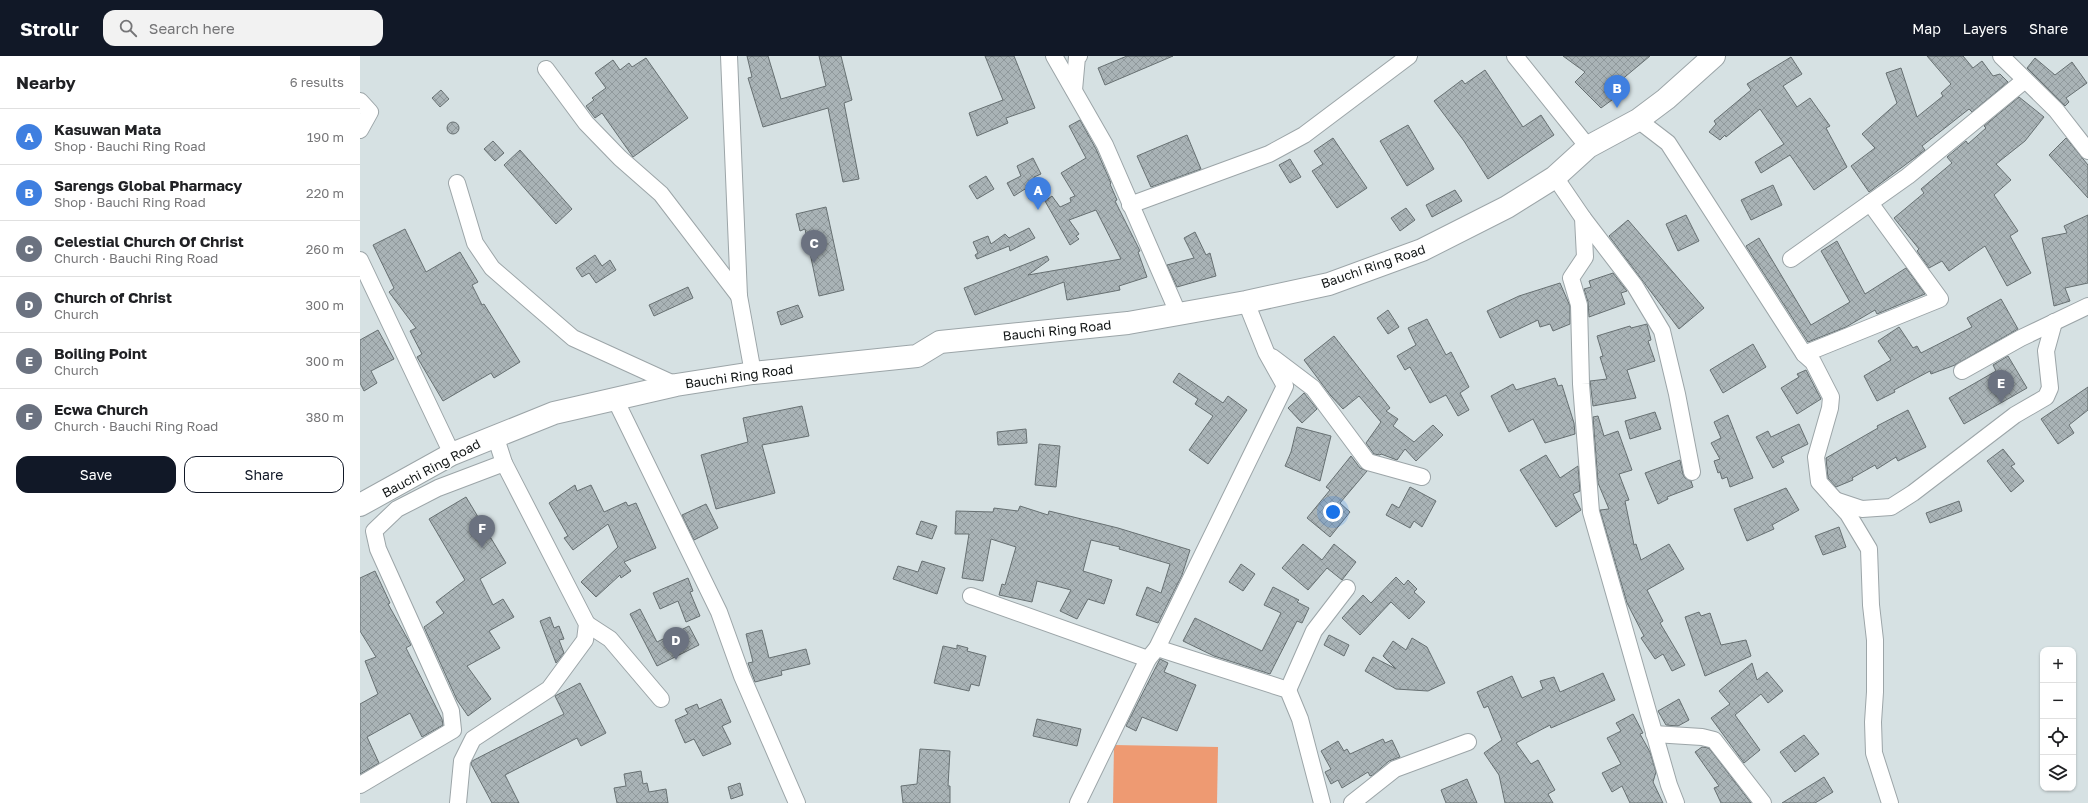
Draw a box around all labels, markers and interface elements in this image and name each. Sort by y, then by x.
search box [103,10,383,46]
text: Strollr [20,17,79,40]
icon: search [117,17,139,39]
text: Search here [149,19,235,37]
text: Map [1912,20,1941,37]
text: Layers [1963,20,2007,37]
text: Share [2029,20,2068,37]
text: Nearby [16,72,76,93]
text: 6 results [290,74,344,90]
pin: B [1604,75,1630,108]
text: Kasuwan Mata [54,120,161,138]
text: A [24,129,34,145]
text: 190 m [307,129,344,145]
text: Shop · Bauchi Ring Road [54,138,206,154]
text: Sarengs Global Pharmacy [54,176,242,194]
pin: A [1025,177,1051,210]
text: B [24,185,34,201]
text: 220 m [306,185,344,201]
text: Shop · Bauchi Ring Road [54,194,206,210]
pin: C [801,230,827,263]
text: Celestial Church Of Christ [54,232,244,250]
text: C [24,241,34,257]
text: 260 m [306,241,344,257]
street label: Bauchi Ring Road [1319,241,1427,291]
text: Church · Bauchi Ring Road [54,250,218,266]
text: Church of Christ [54,288,172,306]
text: D [24,297,34,313]
text: 300 m [306,297,344,313]
text: Church [54,306,99,322]
street label: Bauchi Ring Road [1002,316,1112,344]
text: Boiling Point [54,344,147,362]
text: E [25,353,33,369]
text: 300 m [306,353,344,369]
street label: Bauchi Ring Road [684,360,794,392]
text: Church [54,362,99,378]
pin: E [1988,370,2014,403]
text: Ecwa Church [54,400,148,418]
text: F [25,409,33,425]
text: 380 m [306,409,344,425]
text: Church · Bauchi Ring Road [54,418,218,434]
street label: Bauchi Ring Road [379,435,483,501]
button: Save [16,456,176,493]
button: Share [184,456,344,493]
your location [1323,502,1343,522]
pin: F [469,515,495,548]
pin: D [663,627,689,660]
map controls [2040,647,2076,791]
button: + [2040,647,2076,683]
button: − [2040,683,2076,719]
button: locate [2040,719,2076,755]
button: layers [2040,755,2076,791]

